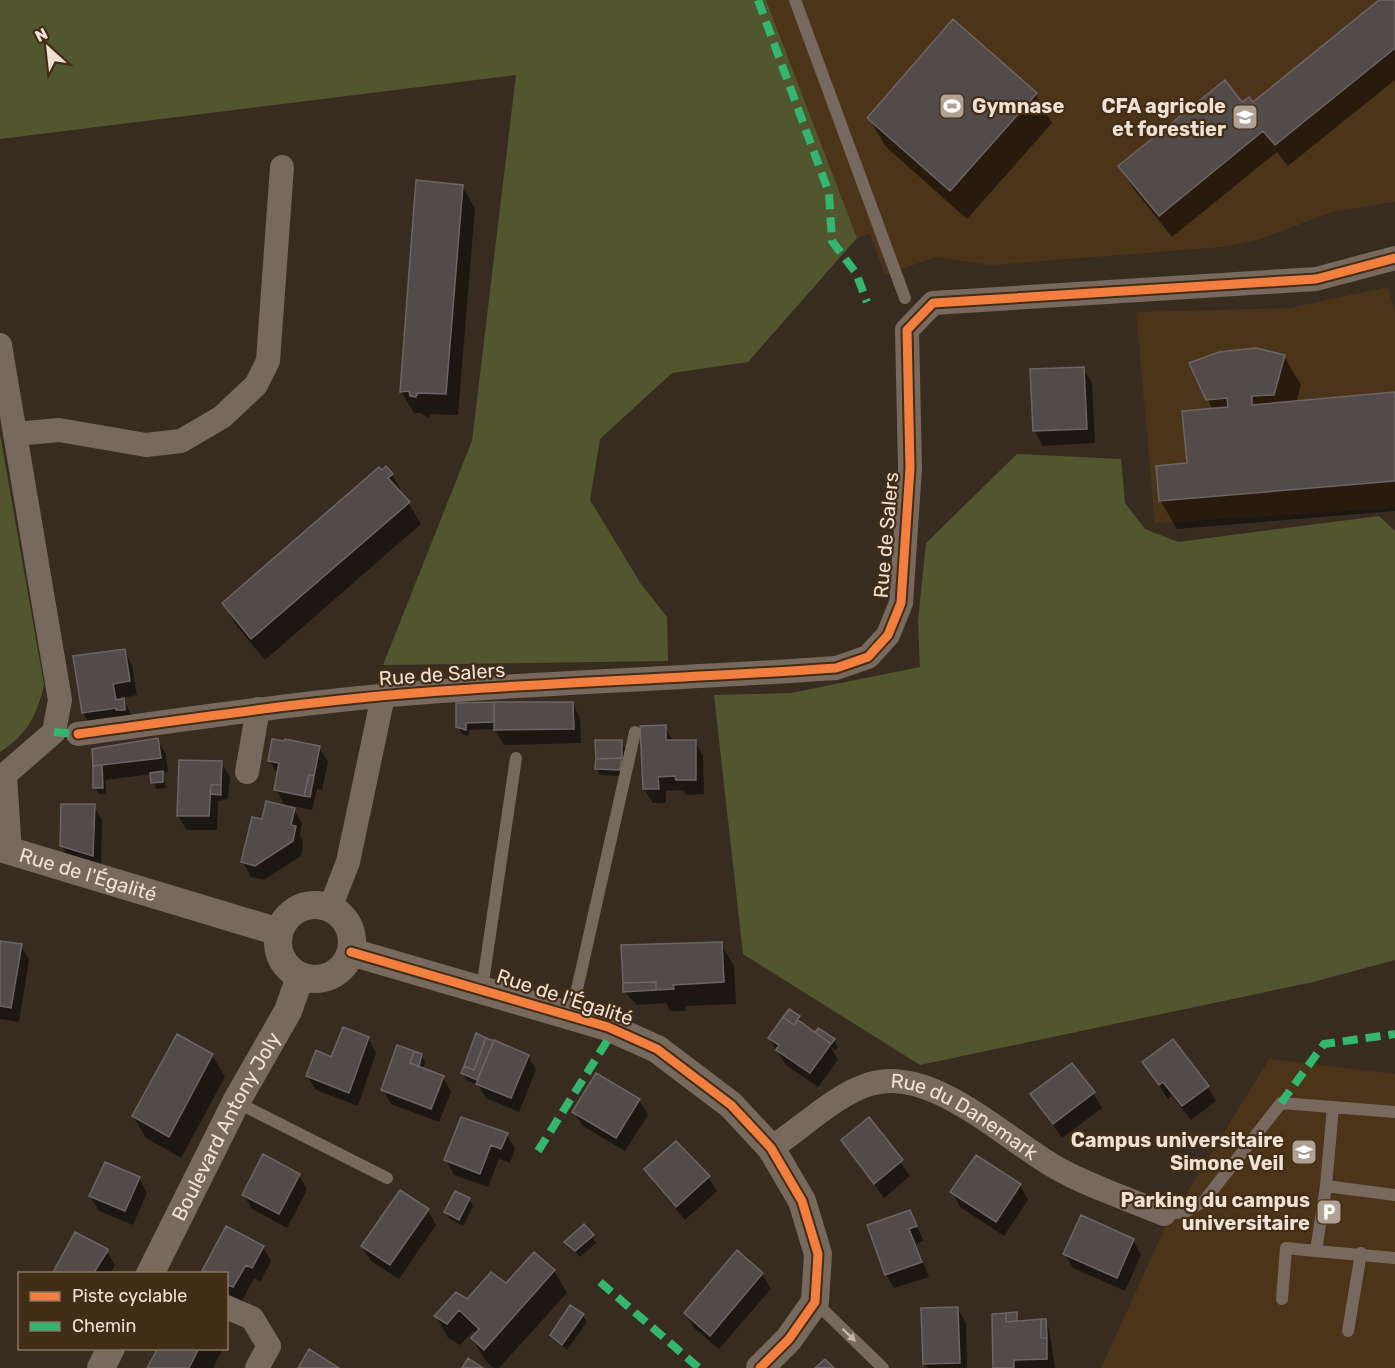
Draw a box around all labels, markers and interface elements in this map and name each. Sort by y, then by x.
north arrow [18,18,78,78]
text: N [32,24,51,46]
sports icon: Gymnase [937,91,967,121]
place label: Gymnase [972,94,1064,118]
place label: CFA agricole et forestier [1101,94,1226,141]
school or university icon: CFA agricole et forestier [1230,102,1260,132]
street label: Rue de Salers [869,471,903,599]
street label: Rue de Salers [378,658,506,690]
street label: Rue de l'Égalité [17,843,160,907]
street label: Rue de l'Égalité [494,964,636,1030]
street label: Boulevard Antony Joly [167,1028,285,1225]
street label: Rue du Danemark [890,1069,1043,1165]
place label: Campus universitaire Simone Veil [1071,1128,1284,1175]
school or university icon: Campus universitaire Simone Veil [1289,1137,1319,1167]
place label: Parking du campus universitaire [1120,1188,1310,1235]
parking icon: Parking du campus universitaire [1314,1197,1344,1227]
legend [18,1272,228,1350]
text: Piste cyclable [72,1285,187,1307]
text: Chemin [72,1315,136,1337]
one-way arrow [841,1328,856,1342]

